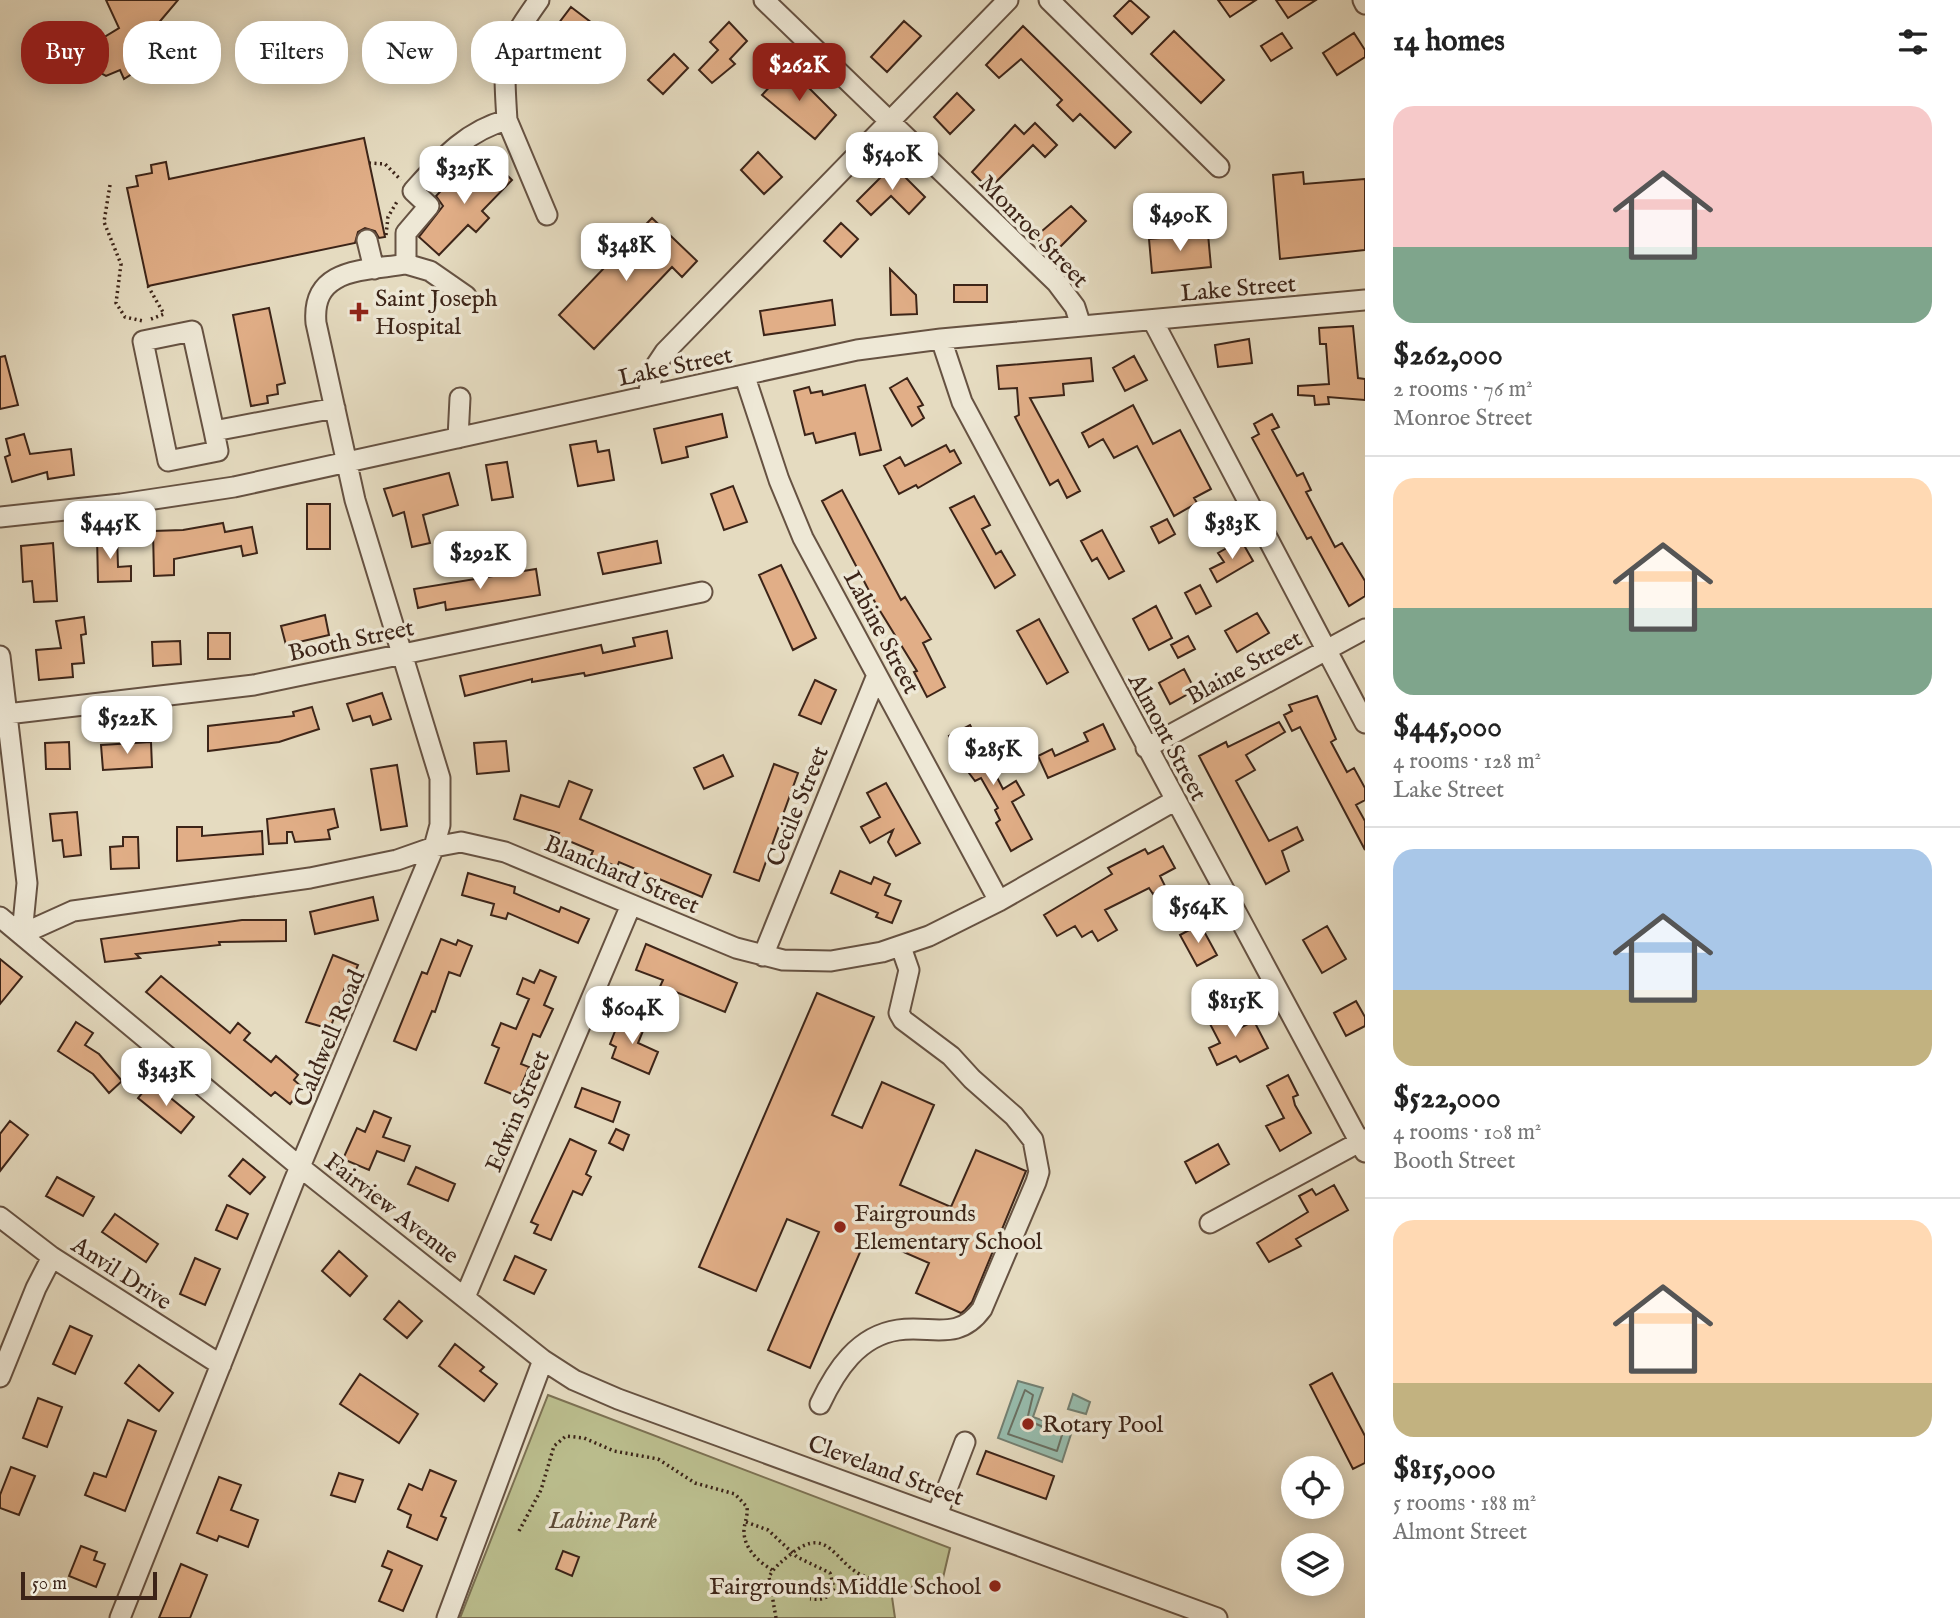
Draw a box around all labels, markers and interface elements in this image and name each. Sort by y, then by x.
chip: Buy [21,21,109,84]
chip: Rent [123,21,221,84]
chip: Filters [235,21,348,84]
chip: New [362,21,457,84]
chip: Apartment [471,21,626,84]
text: 14 homes [1393,23,1505,61]
icon: filters [1894,23,1932,61]
pin: $262K [750,43,848,103]
text: $262K [769,51,829,80]
pin: $540K [843,132,941,192]
text: $540K [862,140,922,169]
pin: $325K [415,146,513,206]
icon: home [1600,152,1726,278]
text: $325K [435,154,493,183]
street label: Monroe Street [971,169,1095,295]
pin: $490K [1131,194,1229,253]
text: $490K [1149,201,1211,230]
pin: $348K [577,224,675,283]
text: $348K [597,231,655,260]
street label: Lake Street [1179,269,1297,310]
place label: Saint Joseph Hospital [375,284,498,343]
marker: Saint Joseph Hospital [349,302,369,322]
text: $262,000 [1393,337,1503,375]
street label: Lake Street [615,340,735,395]
text: 2 rooms · 76 m² [1393,375,1533,404]
text: Monroe Street [1393,404,1533,433]
pin: $445K [61,502,159,561]
pin: $383K [1183,502,1281,561]
text: $445K [80,509,140,538]
text: $383K [1204,509,1260,538]
icon: home [1600,524,1726,650]
pin: $292K [431,532,529,591]
text: $292K [450,539,511,568]
street label: Labine Street [835,566,926,700]
street label: Booth Street [286,613,417,670]
street label: Blaine Street [1181,624,1308,713]
street label: Almont Street [1120,668,1213,807]
pin: $522K [78,696,176,756]
text: $522K [97,704,157,733]
text: $445,000 [1393,709,1502,747]
pin: $285K [944,728,1042,787]
text: $285K [964,735,1022,764]
street label: Cecile Street [760,742,837,871]
text: 4 rooms · 128 m² [1393,747,1541,776]
text: Lake Street [1393,776,1504,805]
street label: Blanchard Street [539,829,704,922]
pin: $564K [1149,886,1247,945]
text: $564K [1169,893,1227,922]
icon: home [1600,895,1726,1021]
street label: Caldwell Road [288,965,373,1112]
pin: $815K [1186,979,1284,1039]
pin: $604K [583,986,681,1046]
text: $815K [1207,987,1263,1016]
text: $604K [601,994,663,1023]
street label: Edwin Street [479,1046,558,1177]
pin: $343K [117,1048,215,1108]
text: $343K [137,1056,195,1085]
text: $522,000 [1393,1080,1501,1118]
text: 4 rooms · 108 m² [1393,1118,1541,1147]
street label: Fairview Avenue [317,1147,465,1272]
text: Booth Street [1393,1147,1515,1176]
place label: Fairgrounds Elementary School [854,1199,1043,1258]
marker: Fairgrounds Elementary School [832,1219,848,1235]
street label: Anvil Drive [64,1230,177,1318]
icon: home [1600,1266,1726,1392]
place label: Rotary Pool [1042,1410,1164,1441]
marker: Rotary Pool [1020,1416,1036,1432]
street label: Cleveland Street [803,1429,968,1514]
text: $815,000 [1393,1451,1496,1489]
map controls [1281,1456,1344,1596]
button: locate [1281,1456,1344,1519]
text: 5 rooms · 188 m² [1393,1489,1536,1518]
park label: Labine Park [548,1506,658,1537]
text: Almont Street [1393,1518,1527,1547]
button: layers [1281,1533,1344,1596]
scale bar [21,1569,158,1601]
text: 50 m [32,1572,67,1596]
place label: Fairgrounds Middle School [709,1572,981,1603]
marker: Fairgrounds Middle School [987,1578,1003,1594]

